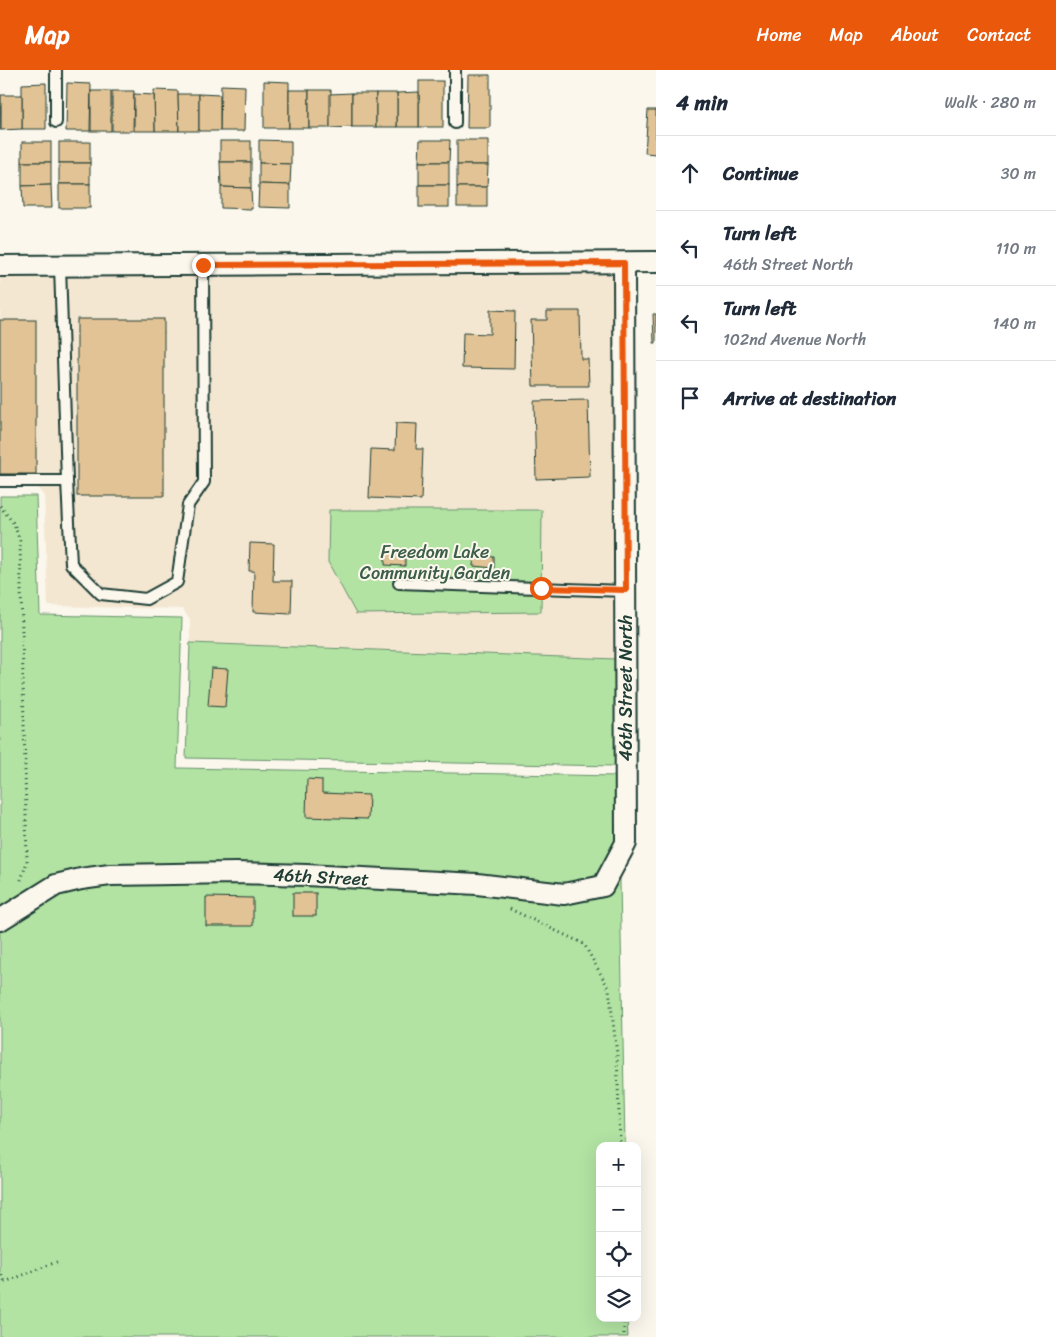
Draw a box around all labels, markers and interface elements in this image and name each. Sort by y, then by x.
text: Map [25,14,69,56]
text: Home [757,19,802,51]
text: Map [830,19,863,51]
text: About [891,19,939,51]
text: Contact [967,19,1031,51]
text: 4 min [676,84,728,122]
text: Walk · 280 m [945,88,1036,117]
text: Continue [723,157,799,190]
icon: ahead [676,159,704,187]
text: 30 m [1001,159,1036,188]
text: Turn left [723,217,796,250]
icon: left [676,234,704,262]
text: 110 m [996,234,1036,263]
text: 46th Street North [723,250,853,279]
route end [192,254,215,277]
text: Turn left [723,292,796,325]
icon: left [676,309,704,337]
text: 140 m [993,309,1036,338]
text: 102nd Avenue North [723,325,866,354]
text: Arrive at destination [723,382,896,415]
icon: arrive [676,384,704,412]
park label: Freedom Lake Community Garden [360,536,510,589]
route start [530,577,553,600]
street label: 46th Street North [610,615,642,761]
street label: 46th Street [272,859,370,895]
map controls [596,1142,641,1322]
button: + [596,1142,641,1187]
button: − [596,1187,641,1232]
button: locate [596,1232,641,1277]
button: layers [596,1277,641,1322]

